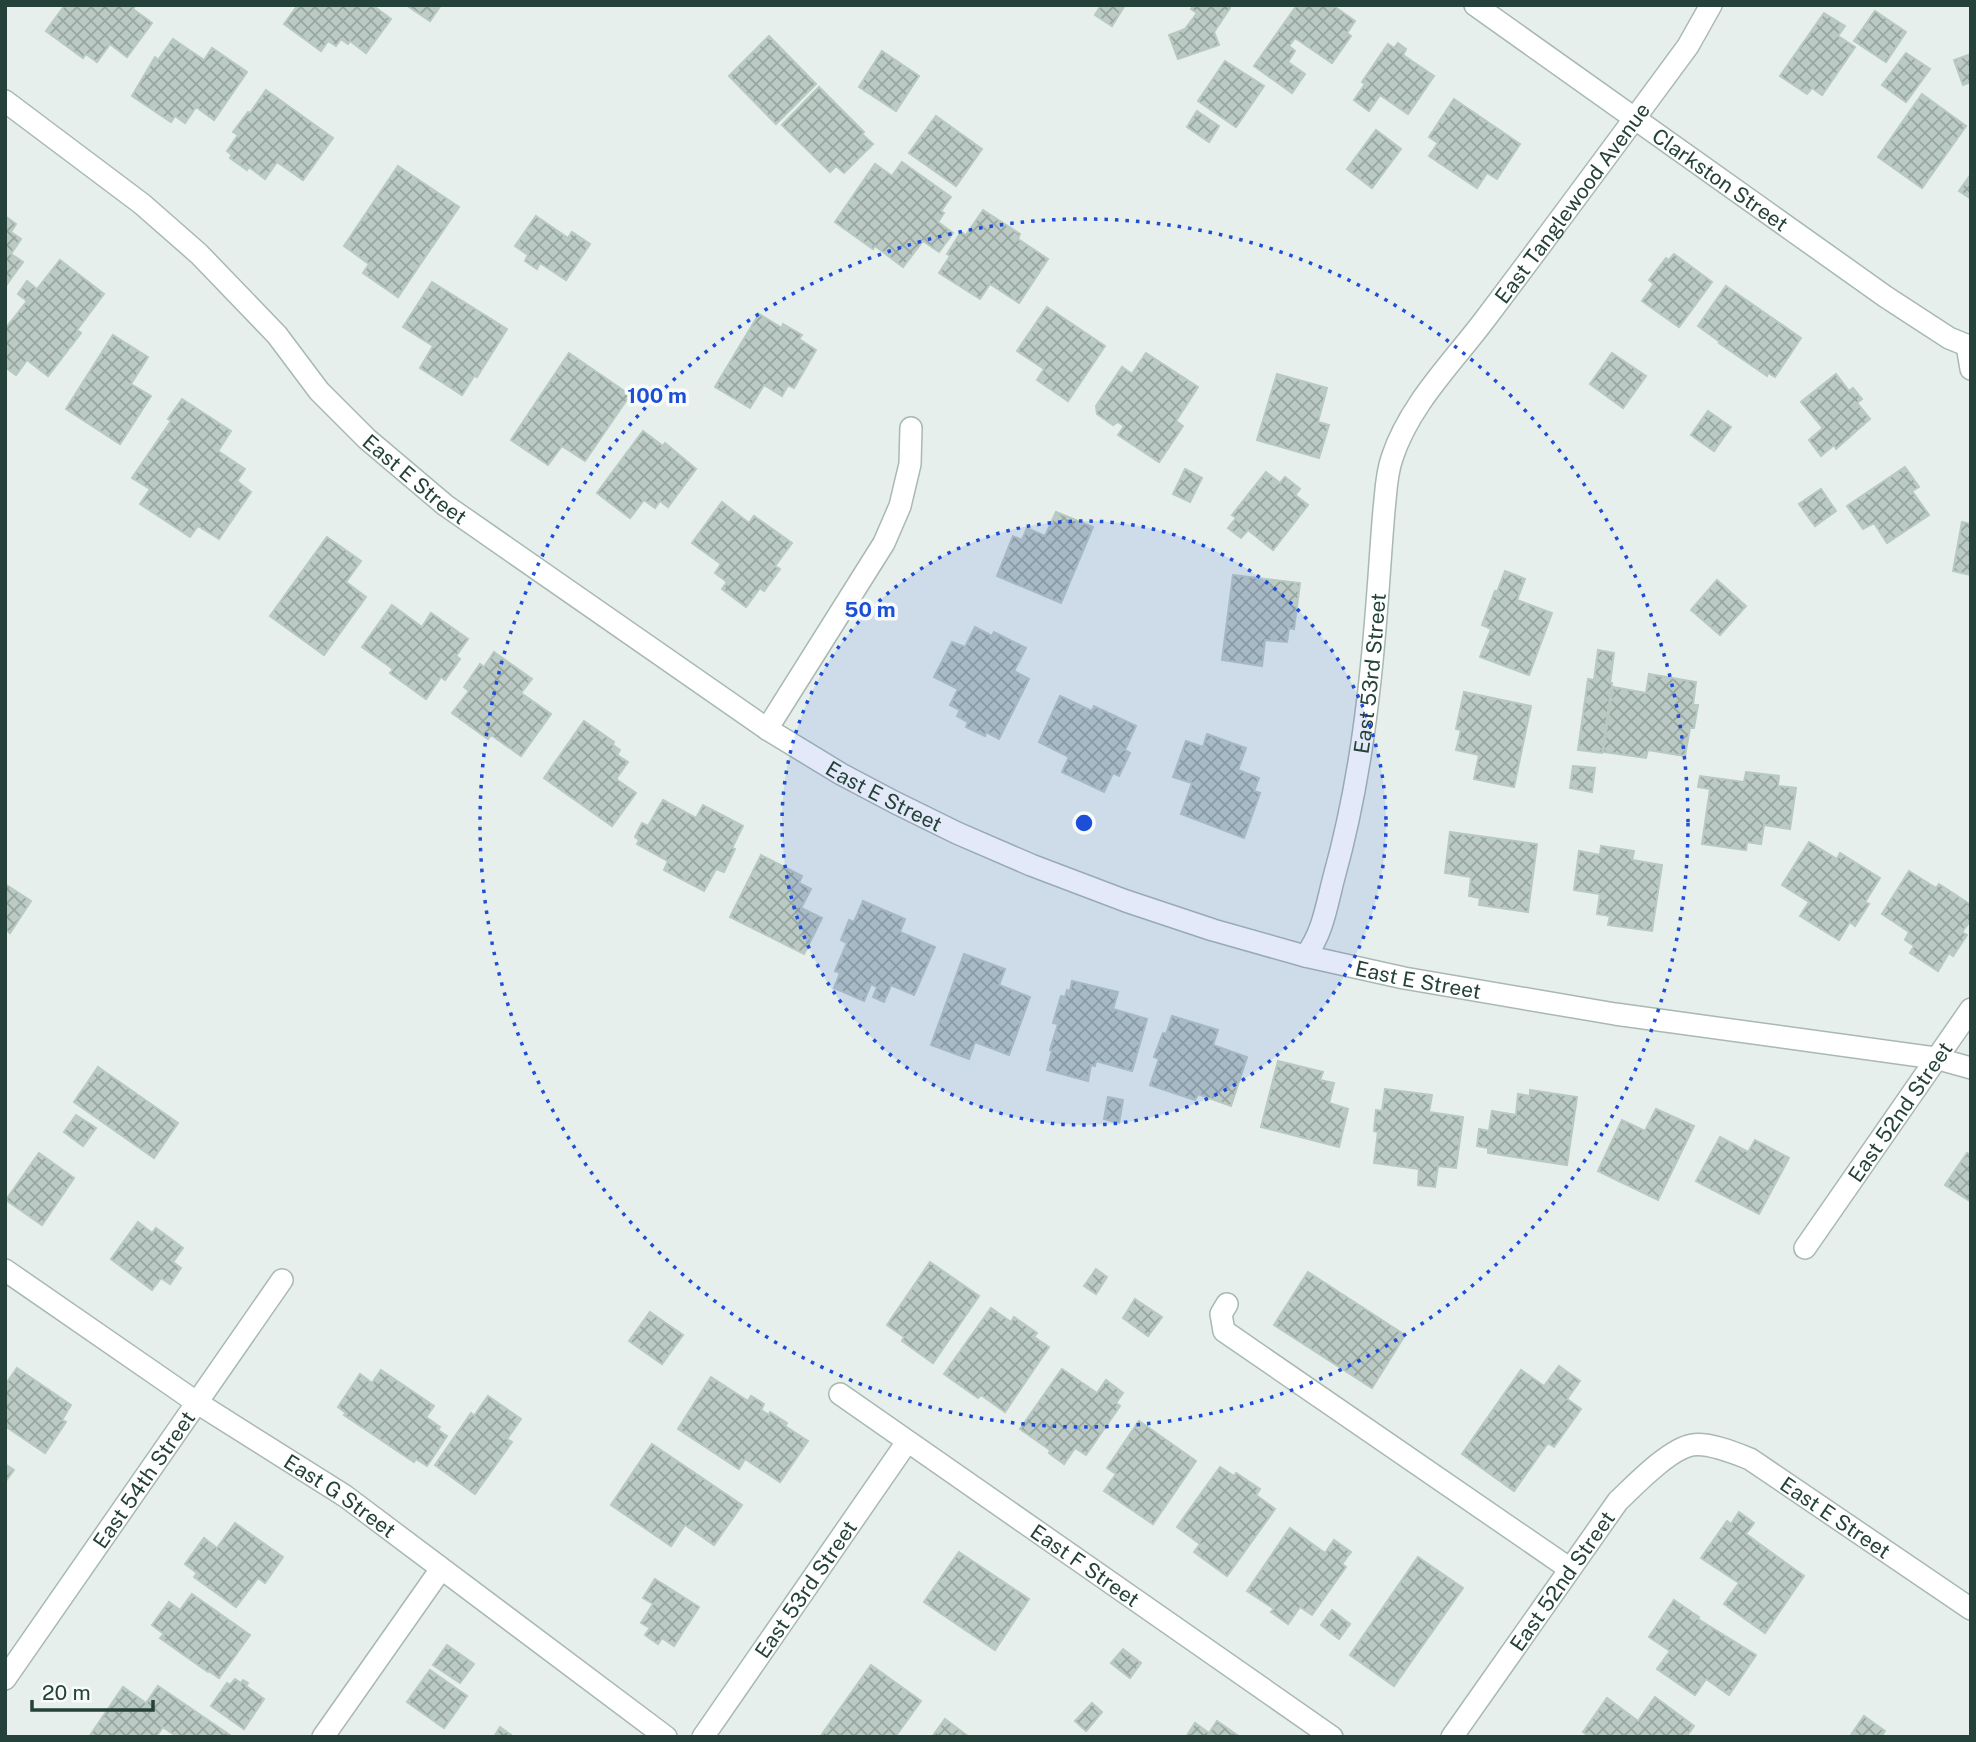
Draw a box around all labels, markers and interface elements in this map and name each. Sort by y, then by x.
street label: East Tanglewood Avenue [1489,98,1655,308]
street label: Clarkston Street [1648,123,1793,236]
text: 100 m [627,383,687,408]
street label: East E Street [358,429,472,529]
street label: East 53rd Street [1348,592,1390,756]
text: 50 m [844,597,896,622]
street label: East E Street [821,755,946,836]
centre of rings [1072,811,1096,835]
street label: East E Street [1353,955,1483,1003]
street label: East 52nd Street [1842,1037,1957,1187]
street label: East 54th Street [87,1406,200,1553]
street label: East G Street [280,1448,401,1542]
street label: East E Street [1776,1471,1895,1563]
street label: East 52nd Street [1504,1506,1620,1656]
street label: East 53rd Street [749,1515,862,1663]
street label: East F Street [1026,1518,1145,1612]
scale bar [32,1668,152,1712]
text: 20 m [42,1680,91,1705]

